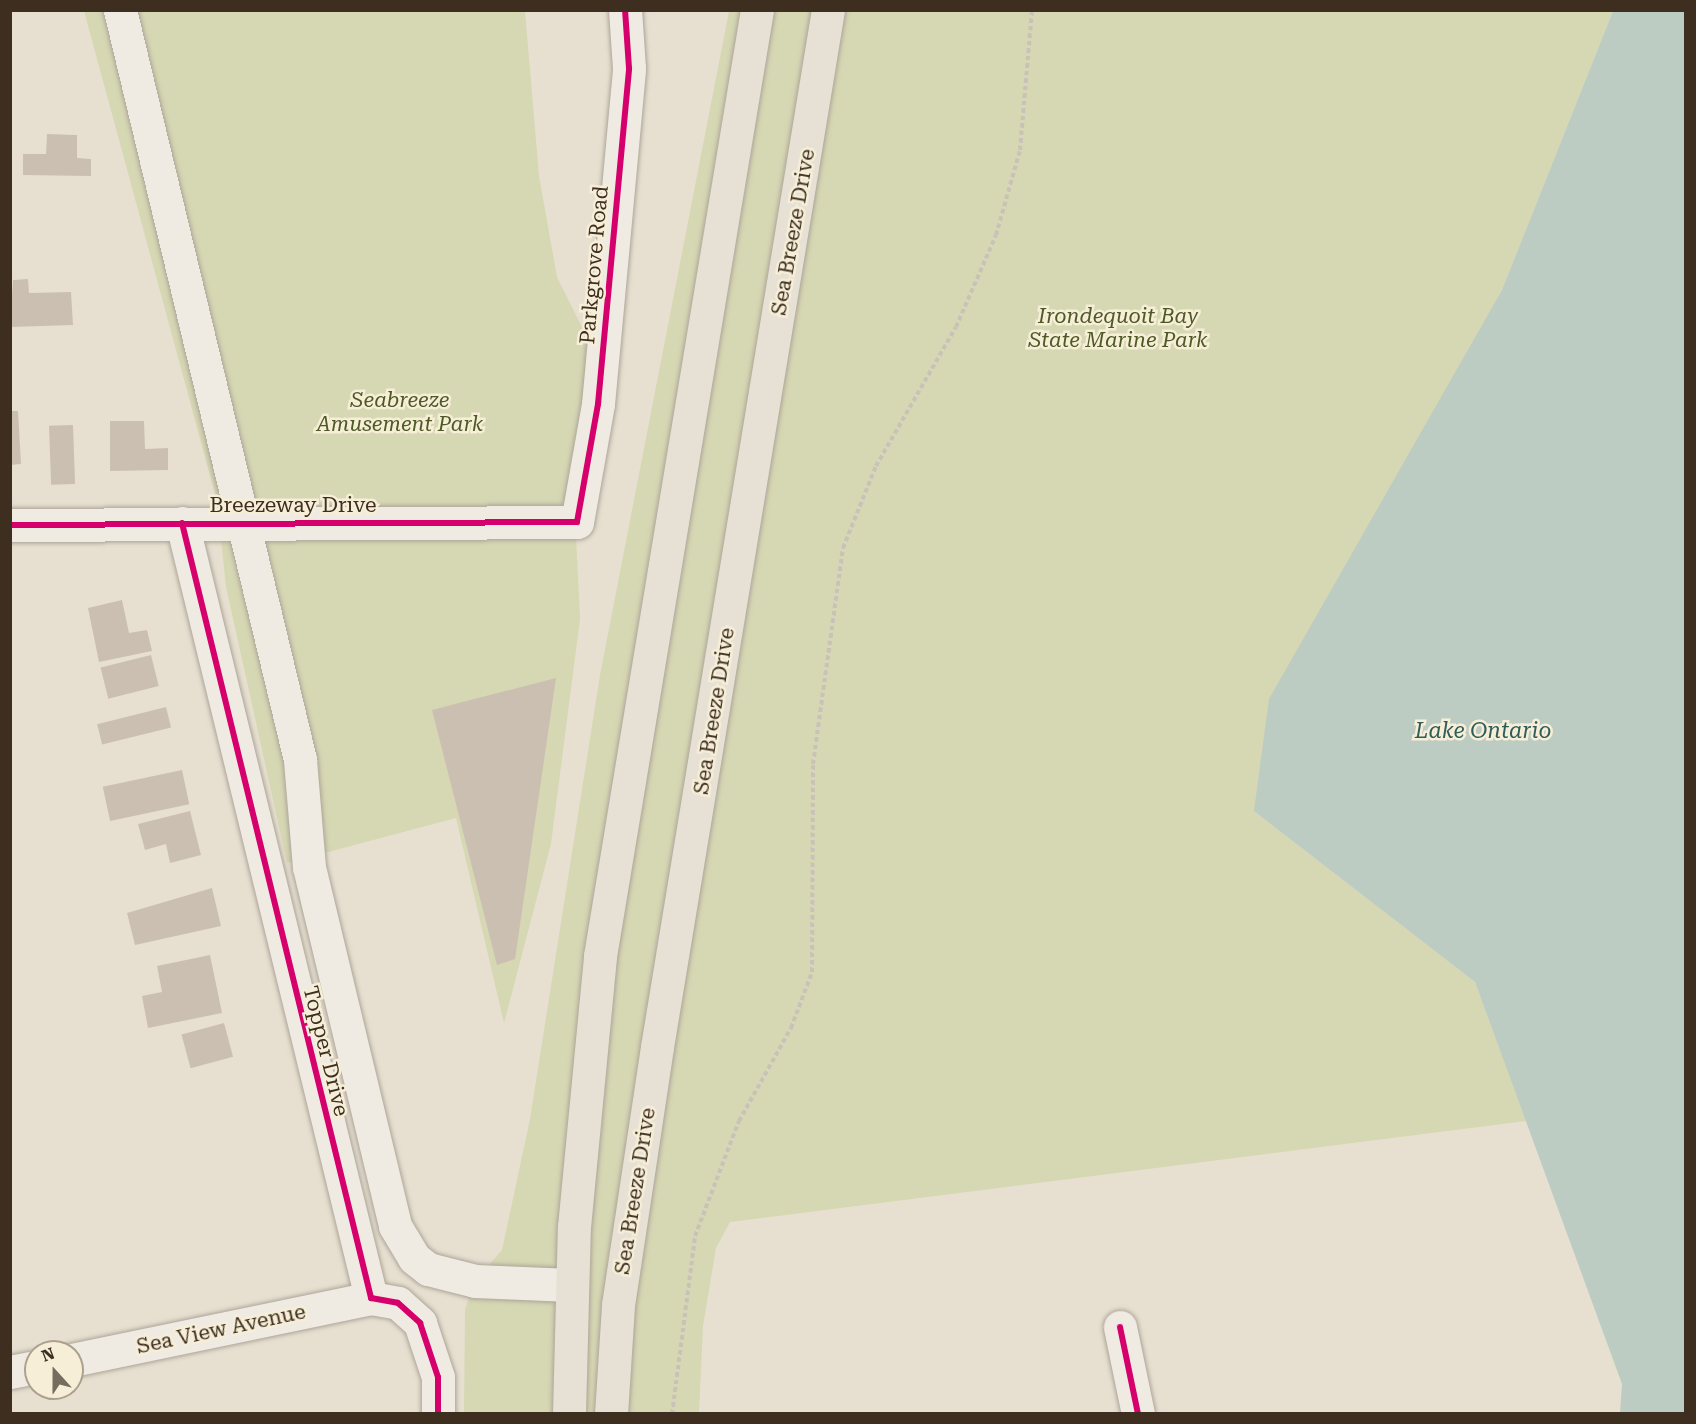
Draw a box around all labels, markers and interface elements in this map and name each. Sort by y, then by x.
street label: Sea Breeze Drive [766,147,820,317]
street label: Parkgrove Road [575,185,613,345]
park label: Irondequoit Bay State Marine Park [1029,303,1207,353]
park label: Seabreeze Amusement Park [317,387,483,437]
street label: Breezeway Drive [209,492,377,518]
street label: Sea Breeze Drive [688,626,740,796]
water label: Lake Ontario [1415,718,1551,744]
street label: Topper Drive [298,983,354,1119]
street label: Sea Breeze Drive [609,1106,661,1276]
street label: Sea View Avenue [134,1299,308,1359]
north arrow [24,1340,84,1400]
text: N [39,1344,57,1366]

